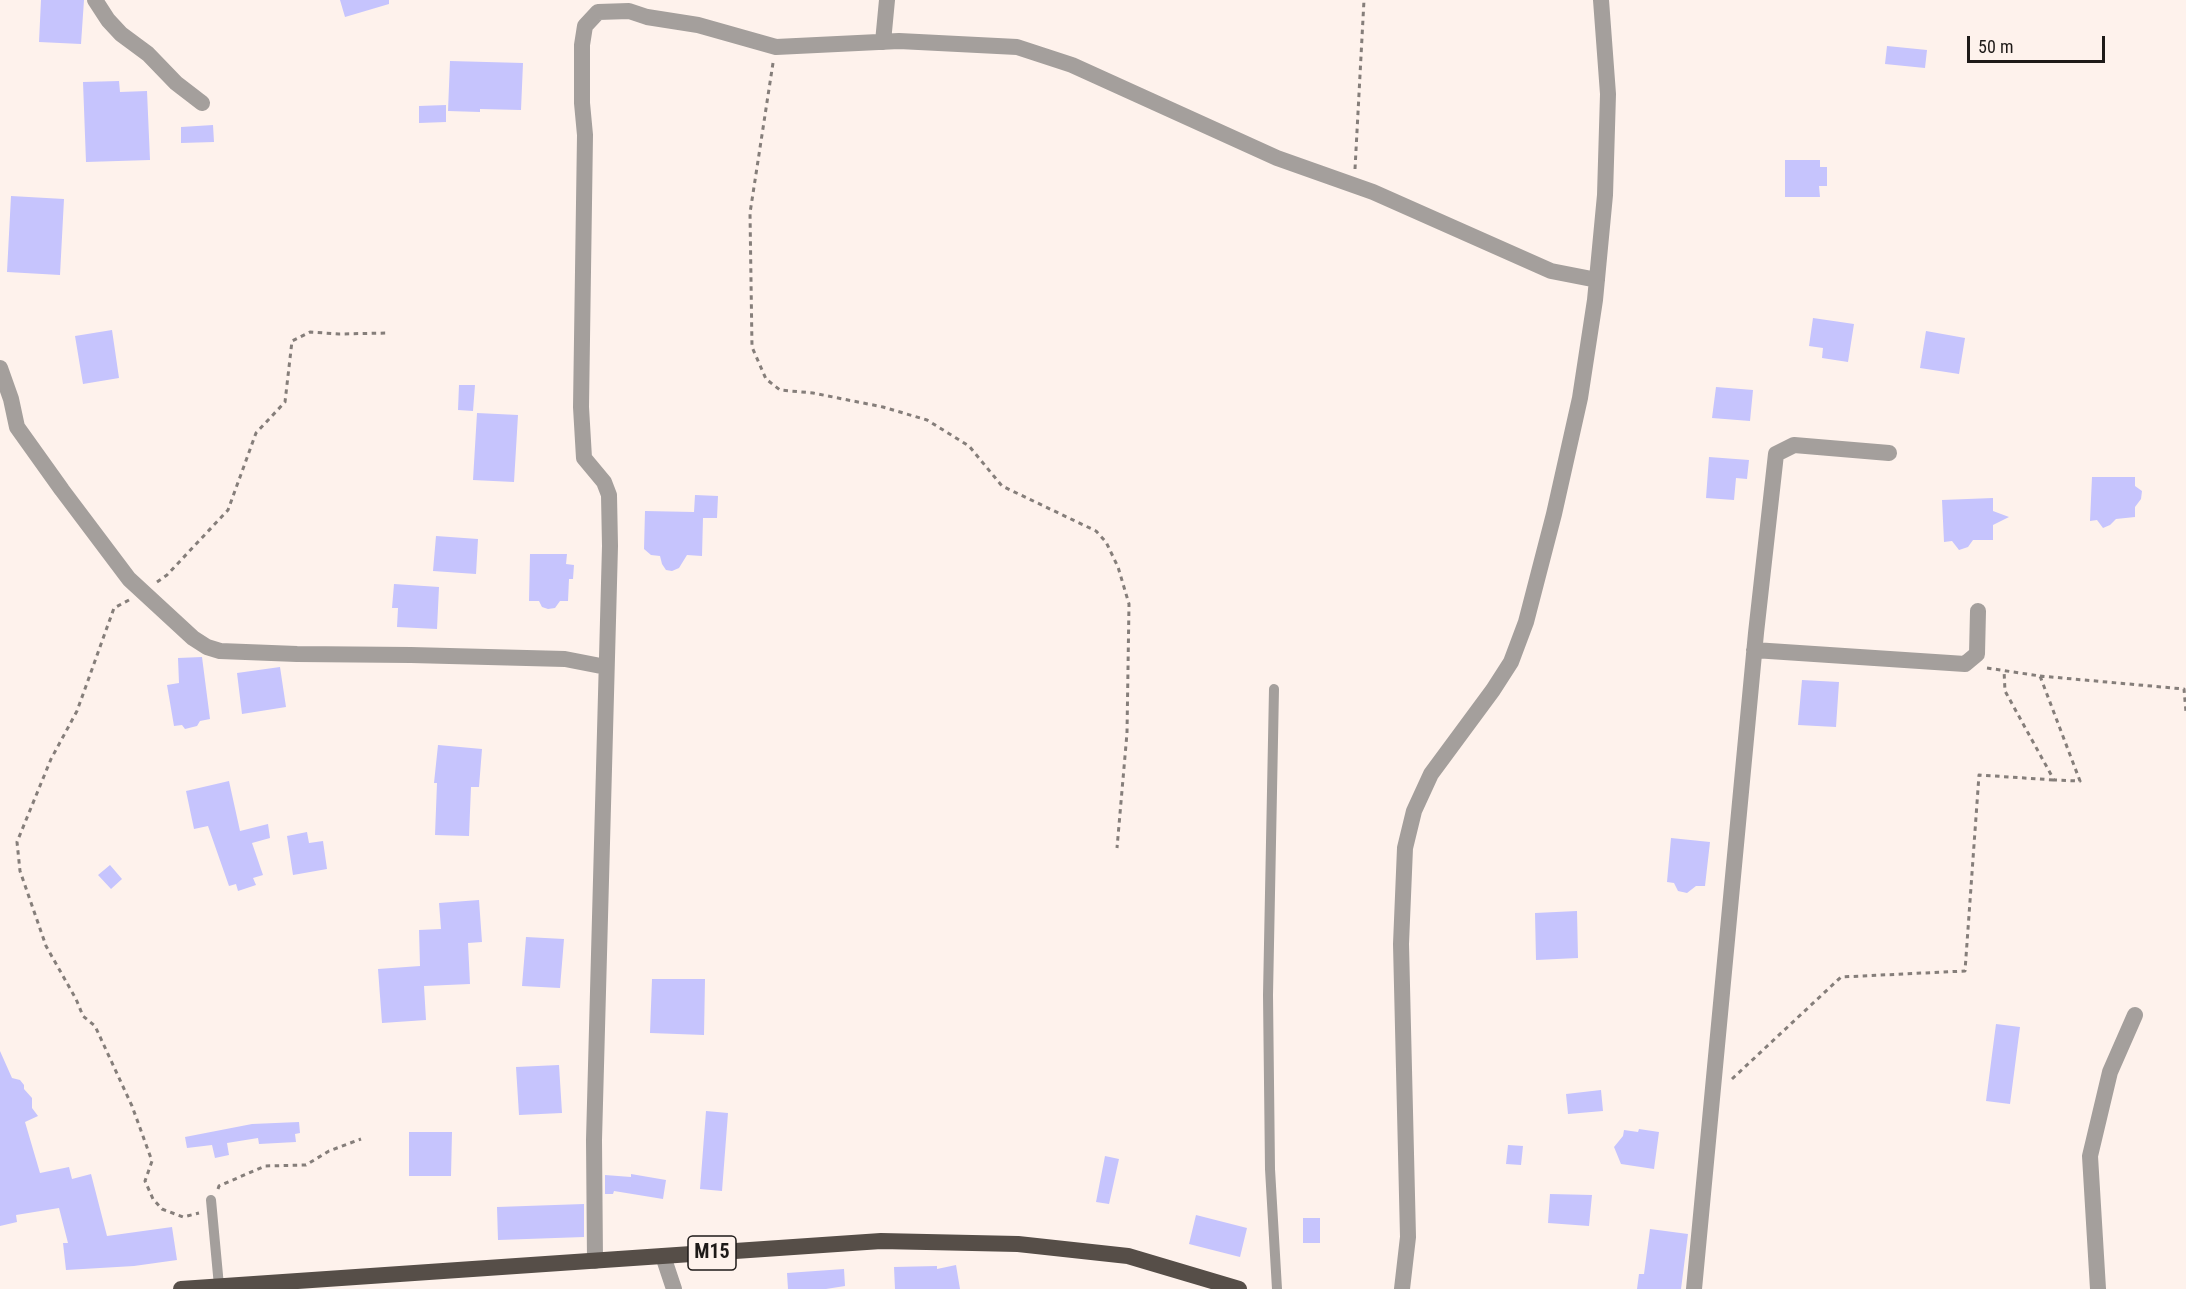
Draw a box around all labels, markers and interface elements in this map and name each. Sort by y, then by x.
scale bar [1970,24,2108,62]
text: 50 m [1978,36,2013,57]
road number: M15 [688,1236,736,1270]

